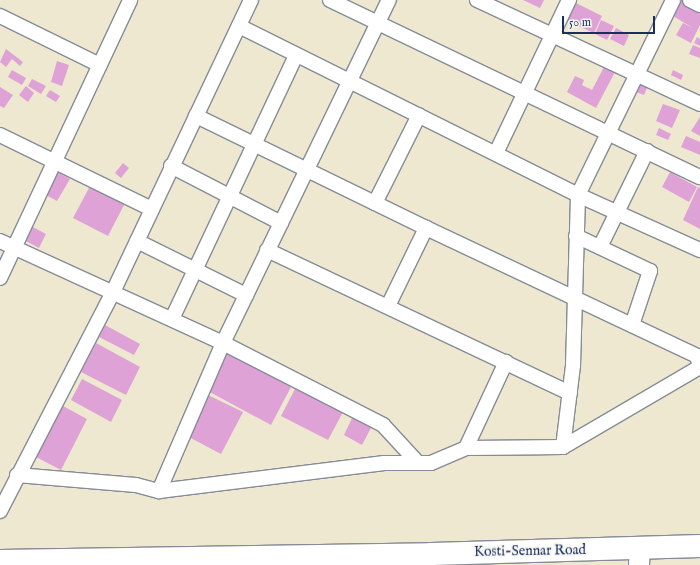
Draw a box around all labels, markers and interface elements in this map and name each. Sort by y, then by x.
scale bar [564,8,657,34]
text: 50 m [569,15,591,30]
street label: Kosti-Sennar Road [474,542,586,560]

